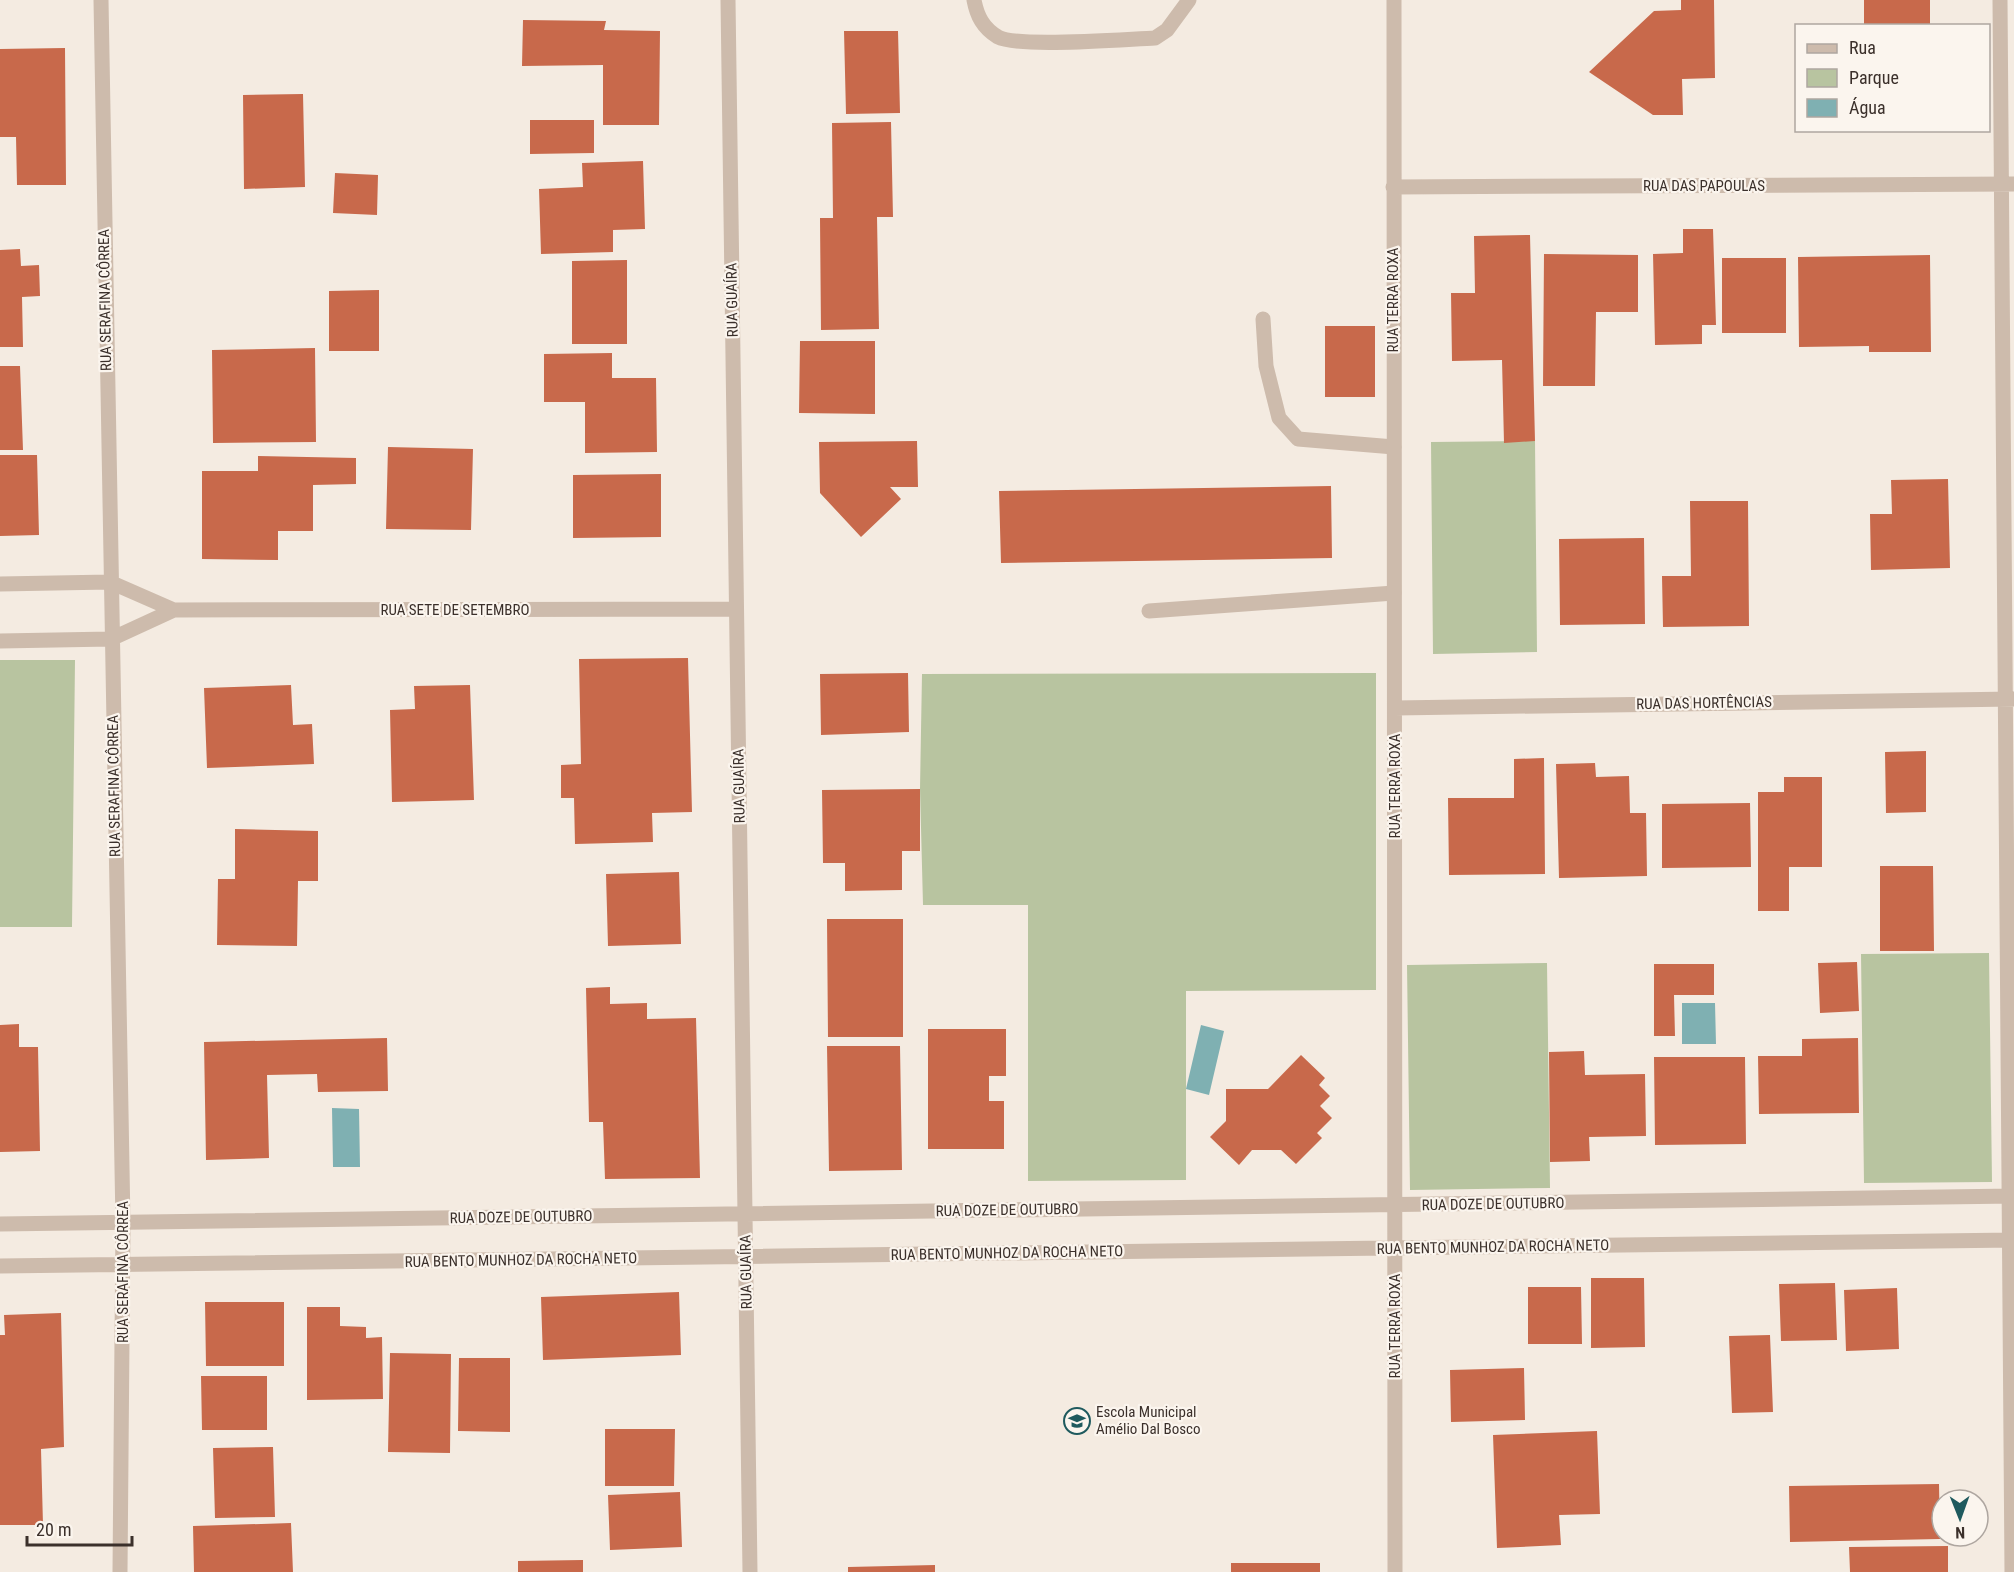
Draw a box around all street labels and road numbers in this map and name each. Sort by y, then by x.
street label: RUA DAS PAPOULAS [1643,177,1765,195]
street label: RUA SERAFINA CÔRREA [95,228,115,371]
street label: RUA TERRA ROXA [1384,247,1402,353]
street label: RUA GUAÍRA [722,262,742,337]
street label: RUA SETE DE SETEMBRO [380,601,530,619]
street label: RUA DAS HORTÊNCIAS [1636,693,1772,713]
street label: RUA SERAFINA CÔRREA [104,714,124,857]
street label: RUA TERRA ROXA [1386,733,1404,839]
street label: RUA GUAÍRA [729,748,749,823]
street label: RUA DOZE DE OUTUBRO [1421,1194,1565,1214]
street label: RUA DOZE DE OUTUBRO [935,1200,1079,1220]
street label: RUA SERAFINA CÔRREA [114,1201,132,1343]
street label: RUA DOZE DE OUTUBRO [449,1207,593,1227]
street label: RUA GUAÍRA [736,1234,756,1309]
street label: RUA BENTO MUNHOZ DA ROCHA NETO [1377,1236,1609,1258]
street label: RUA BENTO MUNHOZ DA ROCHA NETO [891,1242,1123,1264]
street label: RUA BENTO MUNHOZ DA ROCHA NETO [405,1249,637,1271]
street label: RUA TERRA ROXA [1386,1273,1404,1379]

